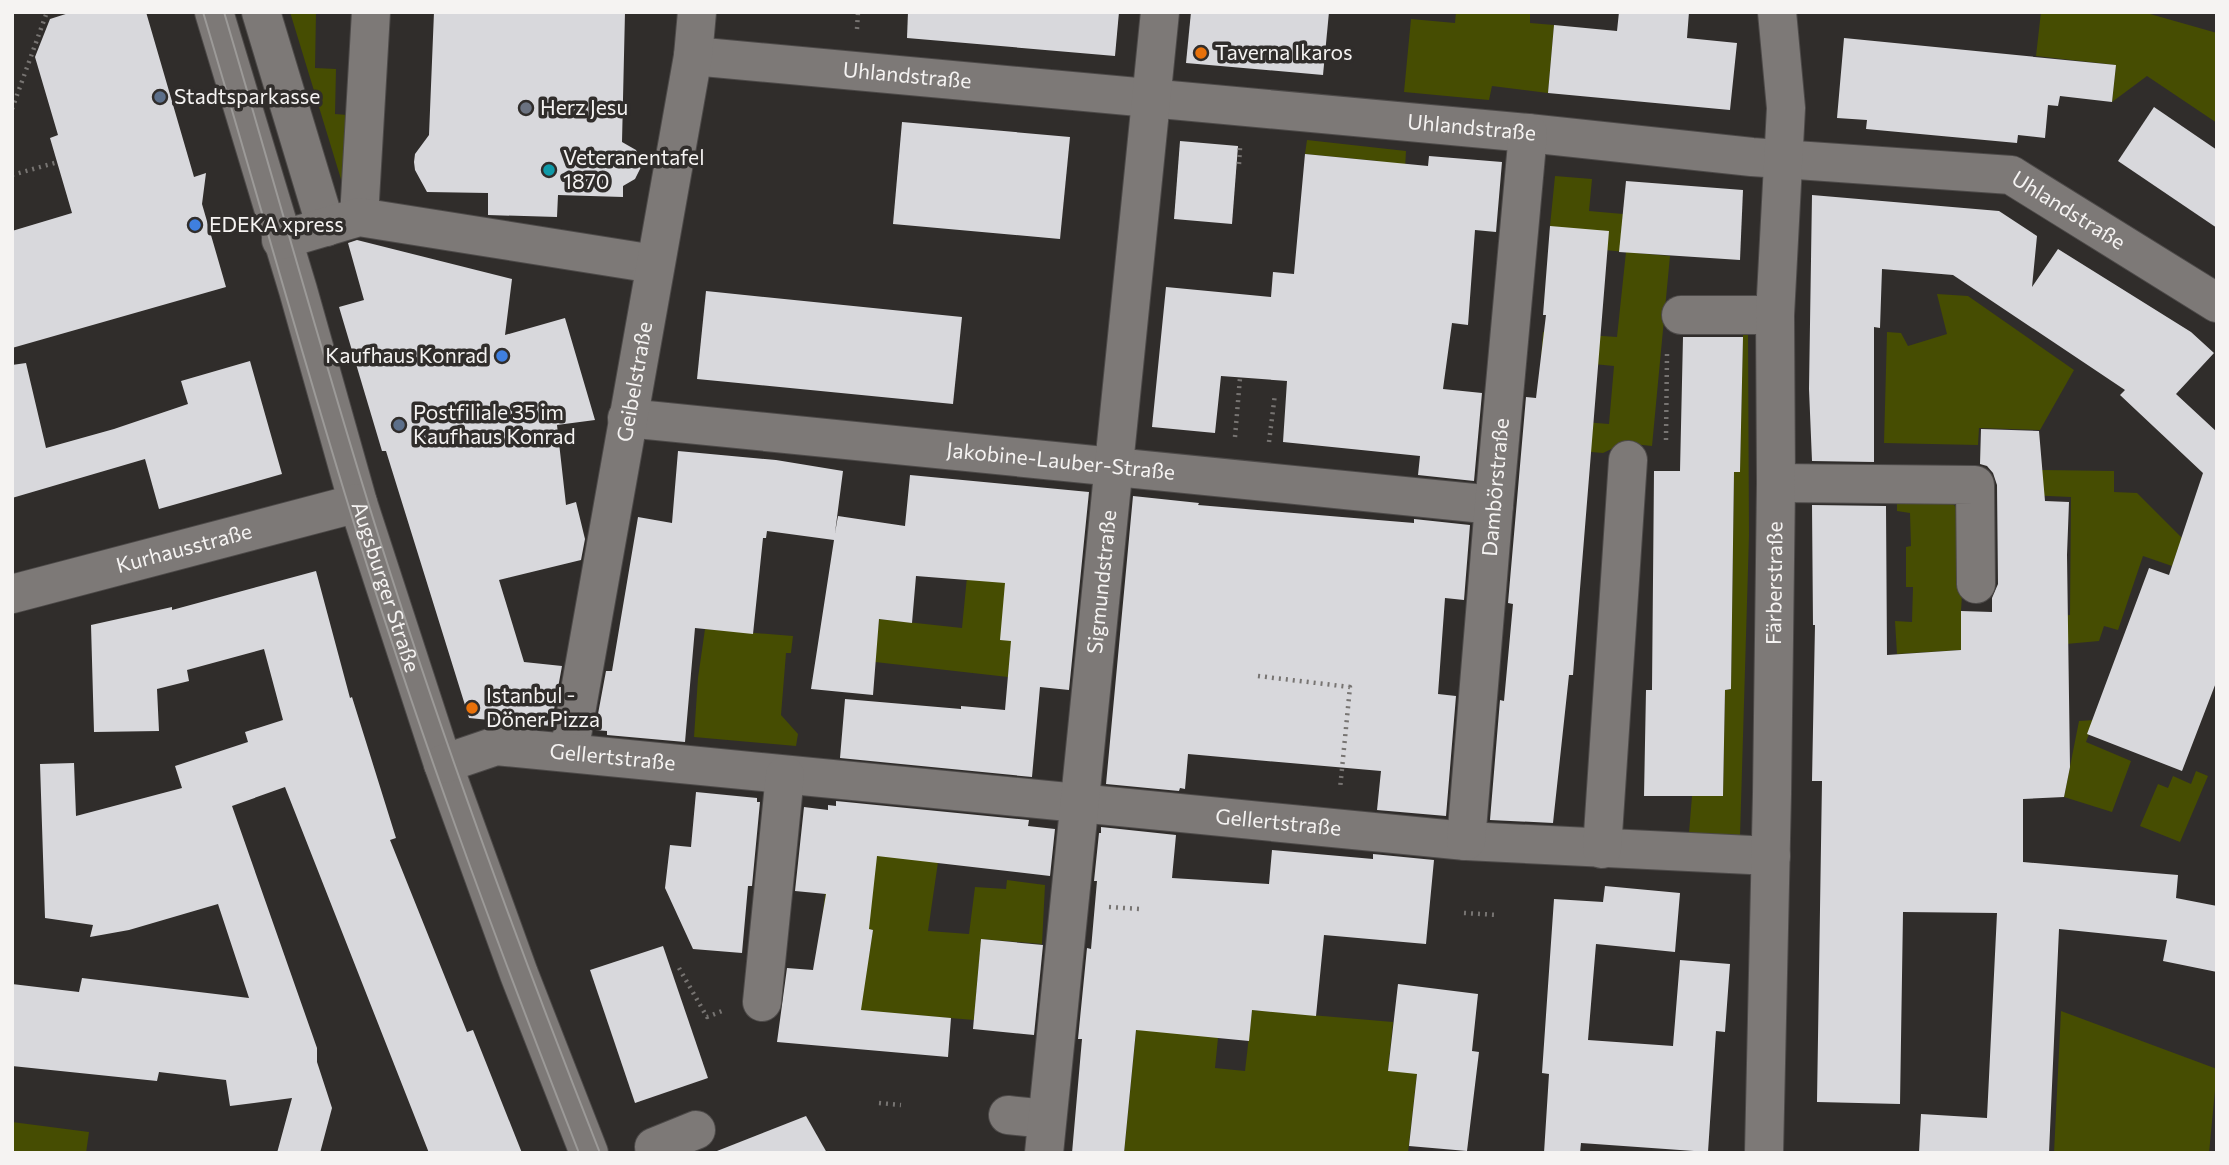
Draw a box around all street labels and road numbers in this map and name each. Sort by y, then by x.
street label: Uhlandstraße [842,56,973,93]
street label: Uhlandstraße [1406,108,1537,145]
street label: Uhlandstraße [2008,165,2131,254]
street label: Geibelstraße [610,319,656,444]
street label: Dambörstraße [1476,417,1513,557]
street label: Jakobine-Lauber-Straße [945,436,1176,484]
street label: Augsburger Straße [347,498,426,675]
street label: Sigmundstraße [1081,509,1120,655]
street label: Kurhausstraße [113,517,254,577]
street label: Färberstraße [1760,521,1787,645]
street label: Gellertstraße [549,737,677,775]
street label: Gellertstraße [1214,803,1343,840]

